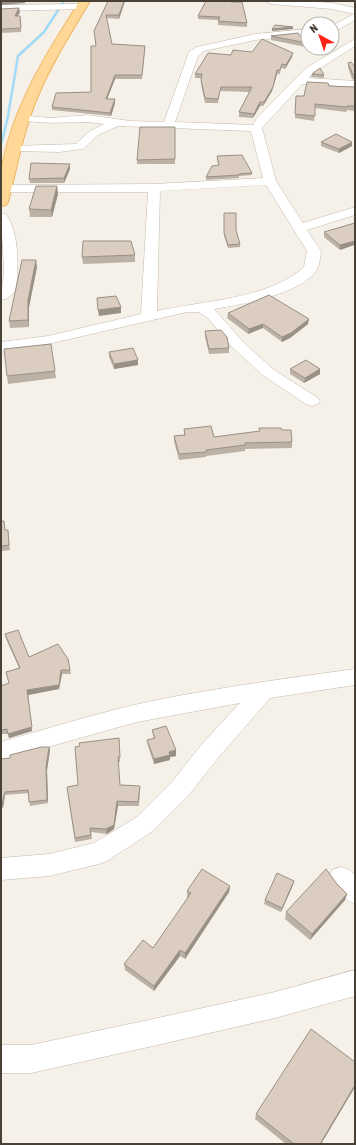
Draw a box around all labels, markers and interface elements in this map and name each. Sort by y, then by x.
north arrow [300,16,340,56]
text: N [307,22,320,35]

